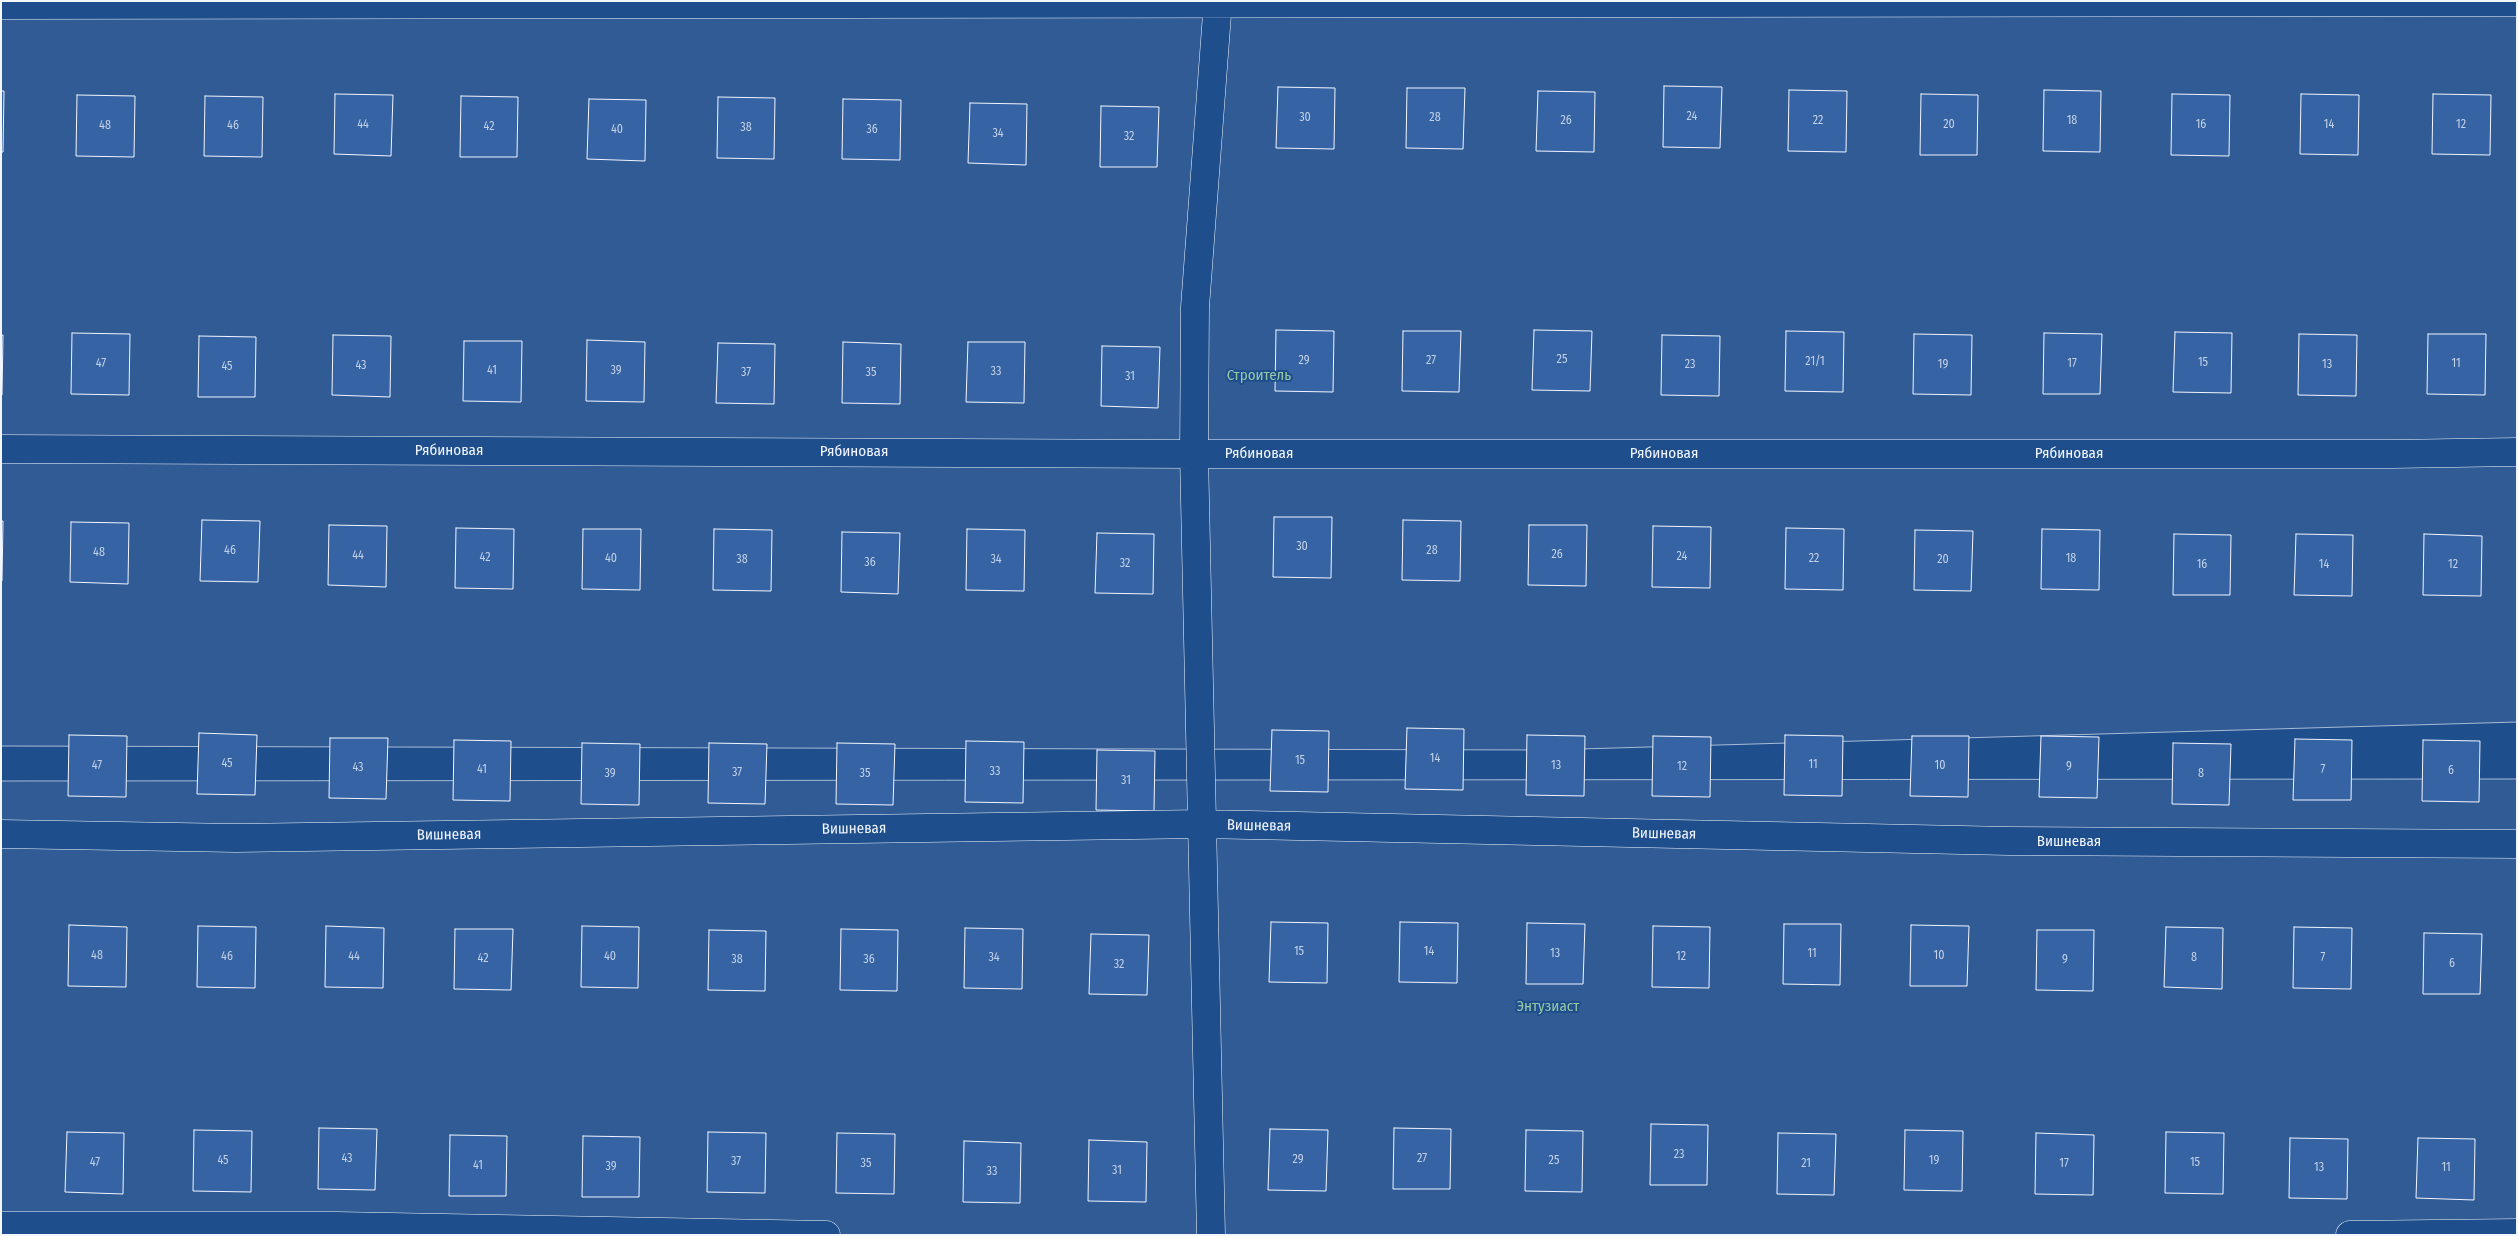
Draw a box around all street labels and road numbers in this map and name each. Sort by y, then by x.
street label: Рябиновая [415,442,483,460]
street label: Рябиновая [820,443,888,461]
street label: Рябиновая [1225,445,1293,463]
street label: Рябиновая [1630,445,1698,463]
street label: Рябиновая [2035,445,2103,463]
street label: Вишневая [1227,816,1291,836]
street label: Вишневая [822,819,886,839]
street label: Вишневая [1632,824,1696,844]
street label: Вишневая [417,825,481,845]
street label: Вишневая [2037,833,2101,851]

